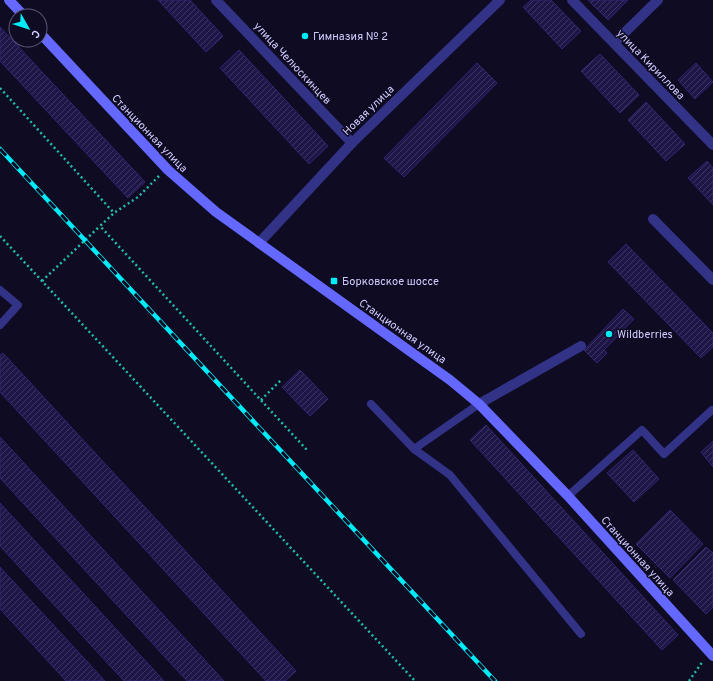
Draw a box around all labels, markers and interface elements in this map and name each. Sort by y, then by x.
north arrow [8,8,48,48]
street label: улица Челюскинцев [250,20,334,108]
text: С [27,27,43,41]
street label: улица Кириллова [613,27,688,103]
place label: Гимназия № 2 [313,30,388,44]
marker: Гимназия № 2 [300,31,310,41]
street label: Новая улица [340,82,398,139]
street label: Станционная улица [108,92,190,176]
place label: Борковское шоссе [342,275,439,289]
marker: Борковское шоссе [329,276,339,286]
street label: Станционная улица [356,296,449,367]
place label: Wildberries [617,328,673,342]
marker: Wildberries [604,329,614,339]
street label: Станционная улица [597,514,677,600]

